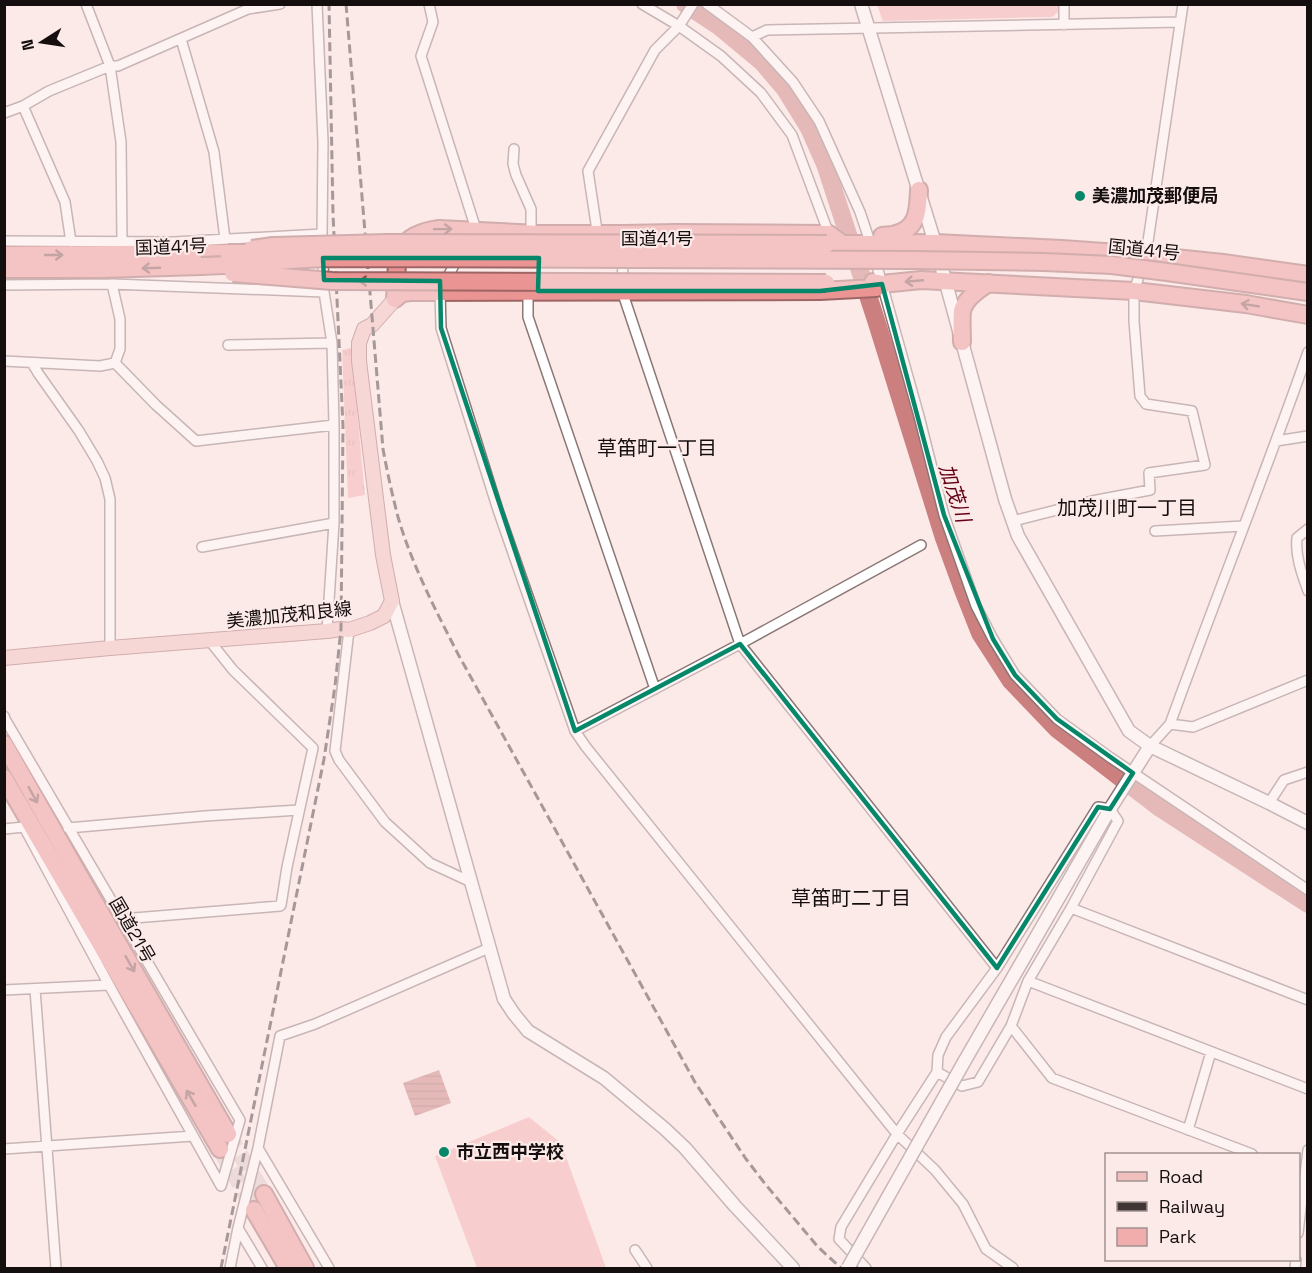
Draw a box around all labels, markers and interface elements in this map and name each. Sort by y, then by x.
north arrow [12,12,72,72]
text: N [16,38,39,52]
place label: 美濃加茂郵便局 [1092,184,1218,207]
marker: 美濃加茂郵便局 [1073,189,1087,203]
one-way arrow [433,224,453,235]
street label: 国道41号 [621,227,693,250]
street label: 国道41号 [134,234,208,259]
street label: 国道41号 [1107,234,1181,265]
one-way arrow [43,249,63,261]
one-way arrow [142,262,162,273]
one-way arrow [359,275,379,287]
one-way arrow [904,276,924,287]
one-way arrow [1241,299,1260,310]
district label: 草笛町一丁目 [597,435,717,461]
water label: 加茂川 [933,460,977,527]
district label: 加茂川町一丁目 [1057,495,1197,521]
street label: 美濃加茂和良線 [225,596,353,633]
one-way arrow [27,786,39,803]
district label: 草笛町二丁目 [791,885,911,911]
street label: 国道21号 [104,893,160,967]
one-way arrow [124,955,136,972]
one-way arrow [184,1090,196,1107]
place label: 市立西中学校 [456,1140,564,1163]
marker: 市立西中学校 [437,1145,451,1159]
legend [1105,1153,1300,1261]
text: Road [1159,1165,1203,1188]
text: Railway [1159,1195,1225,1218]
text: Park [1159,1225,1197,1248]

